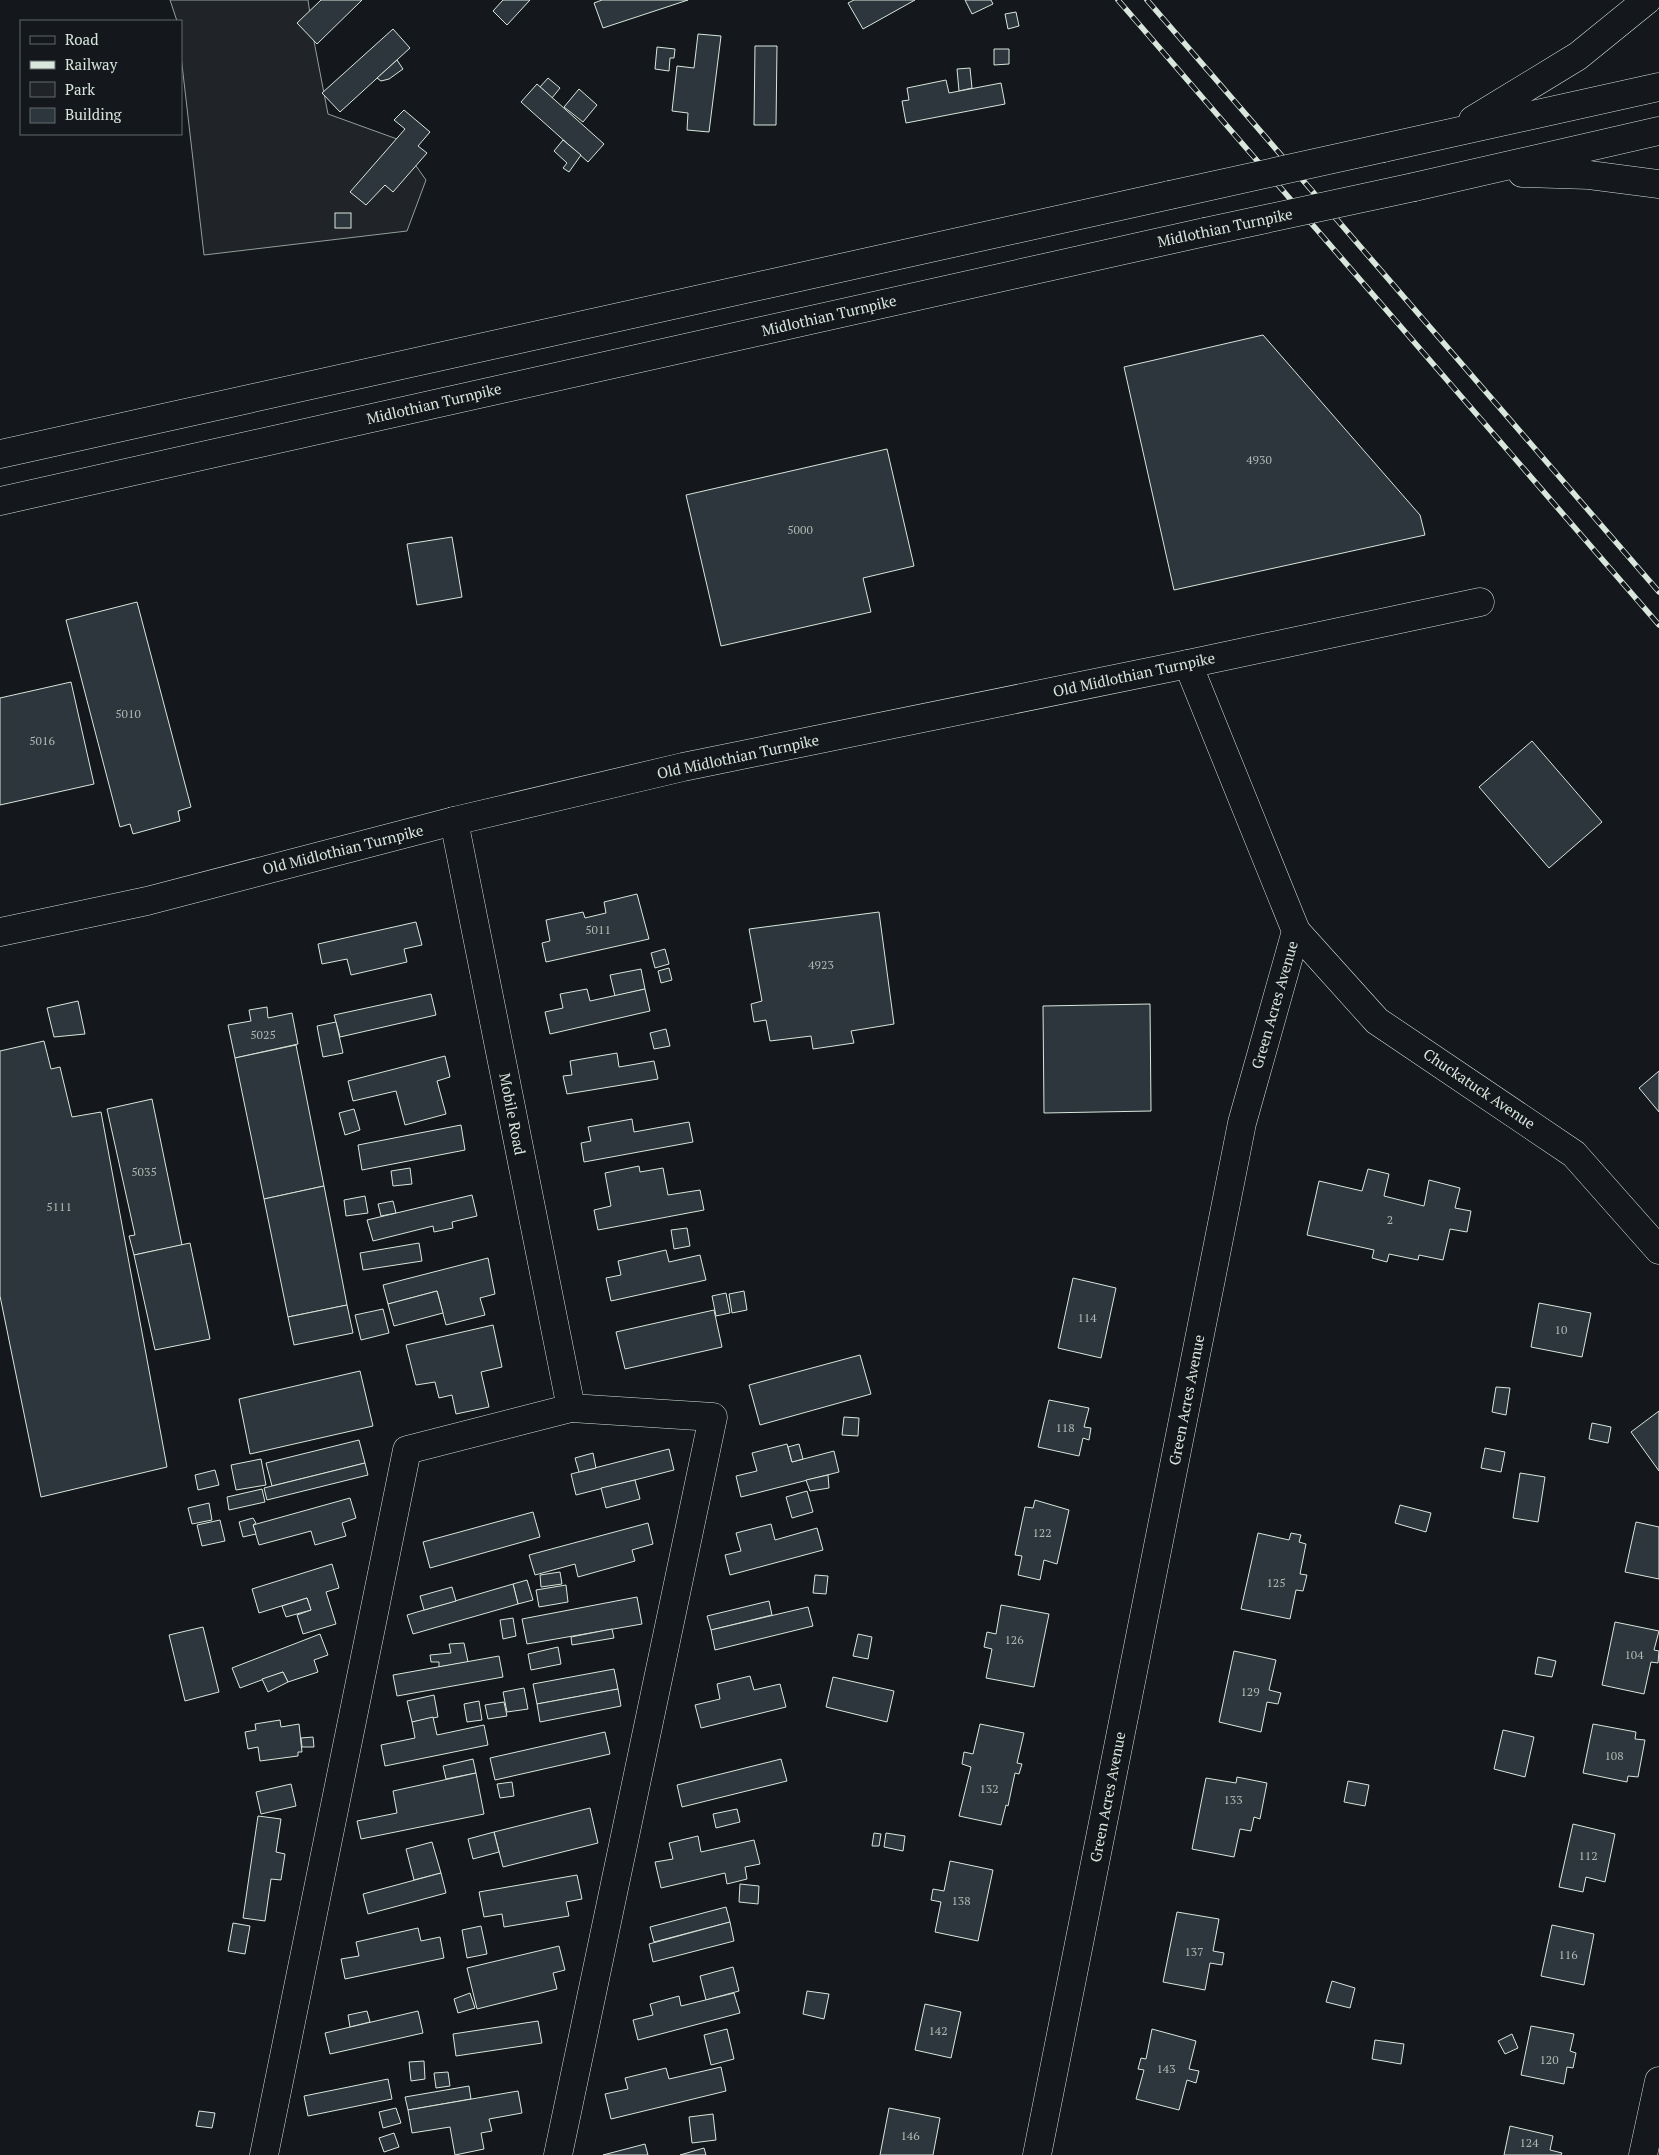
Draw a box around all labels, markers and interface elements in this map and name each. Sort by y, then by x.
legend [20,20,182,135]
text: Road [65,29,98,49]
text: Railway [65,54,118,74]
text: Park [65,79,95,99]
text: Building [65,104,123,124]
street label: Midlothian Turnpike [1155,203,1294,251]
street label: Midlothian Turnpike [759,290,898,340]
street label: Midlothian Turnpike [364,378,503,428]
house number: 4930 [1246,452,1272,467]
house number: 5000 [787,522,813,537]
street label: Old Midlothian Turnpike [1051,647,1217,701]
house number: 5010 [115,706,141,721]
street label: Old Midlothian Turnpike [655,729,821,783]
house number: 5016 [29,733,55,748]
street label: Old Midlothian Turnpike [260,819,425,879]
house number: 5011 [585,922,611,937]
street label: Green Acres Avenue [1246,938,1302,1071]
house number: 4923 [808,957,834,972]
house number: 5025 [250,1027,276,1042]
street label: Chuckatuck Avenue [1420,1043,1539,1133]
street label: Mobile Road [495,1071,531,1157]
house number: 5035 [131,1164,157,1179]
house number: 5111 [46,1199,72,1214]
house number: 2 [1387,1212,1393,1227]
house number: 114 [1077,1310,1097,1325]
house number: 10 [1555,1322,1567,1337]
street label: Green Acres Avenue [1164,1333,1208,1467]
house number: 118 [1055,1420,1075,1435]
house number: 122 [1032,1525,1052,1540]
house number: 125 [1266,1575,1286,1590]
house number: 126 [1004,1632,1024,1647]
house number: 104 [1624,1647,1644,1662]
house number: 129 [1240,1684,1260,1699]
street label: Green Acres Avenue [1085,1730,1129,1864]
house number: 108 [1604,1748,1624,1763]
house number: 132 [979,1781,999,1796]
house number: 133 [1223,1792,1243,1807]
house number: 112 [1578,1848,1598,1863]
house number: 138 [951,1893,971,1908]
house number: 137 [1184,1944,1204,1959]
house number: 116 [1558,1947,1578,1962]
house number: 142 [928,2023,948,2038]
house number: 120 [1539,2052,1559,2067]
house number: 143 [1156,2061,1176,2076]
house number: 146 [900,2128,920,2143]
house number: 124 [1519,2135,1539,2150]

